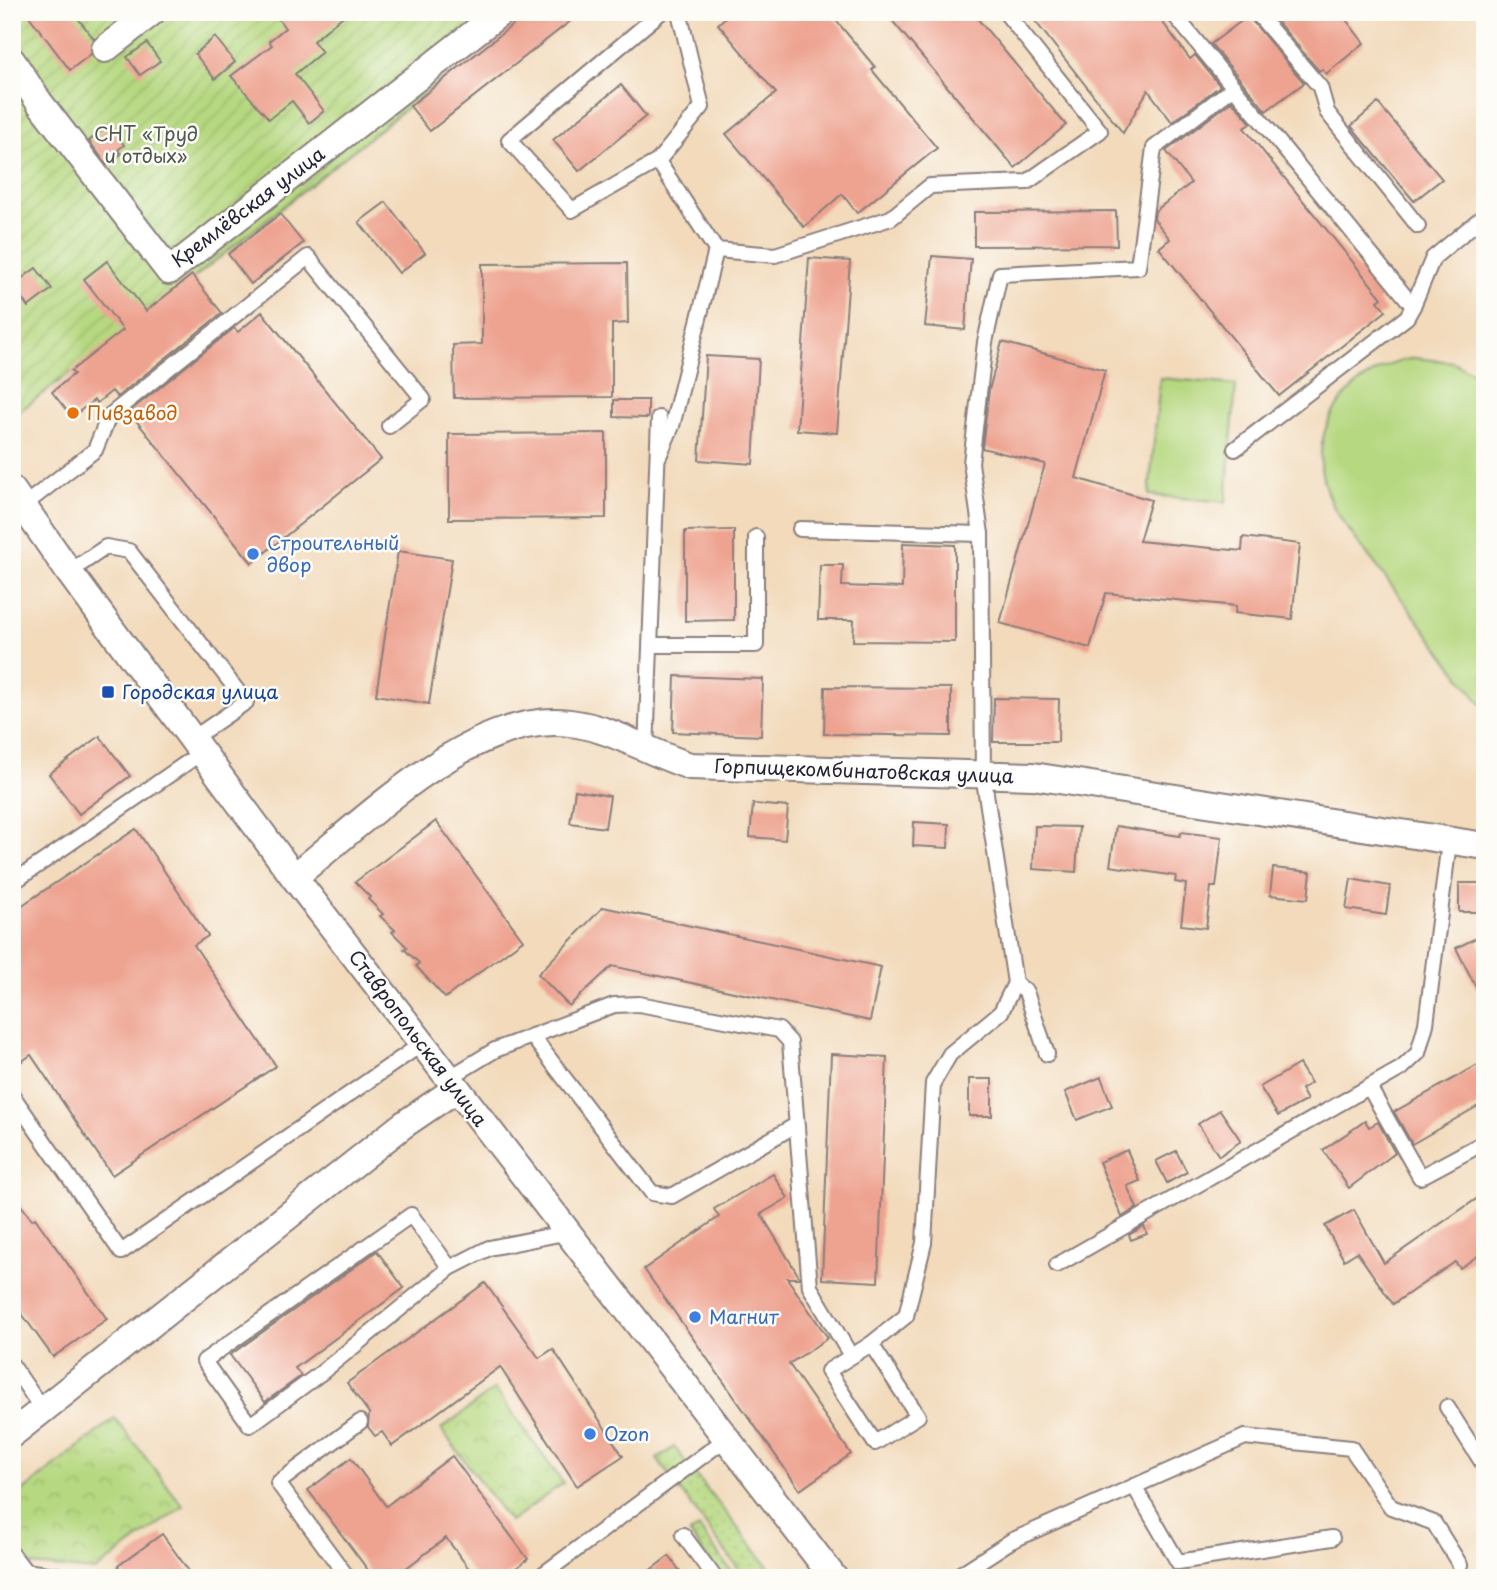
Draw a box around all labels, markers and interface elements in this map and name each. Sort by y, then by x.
park label: СНТ «Труд и отдых» [94,119,198,169]
street label: Кремлёвская улица [165,139,330,273]
place label: Пивзавод [87,398,177,426]
marker: Пивзавод [65,405,81,421]
place label: Строительный двор [267,528,399,578]
marker: Строительный двор [245,546,261,562]
place label: Городская улица [122,677,278,705]
marker: Городская улица [100,684,116,700]
street label: Горпищекомбинатовская улица [714,751,1014,789]
street label: Ставропольская улица [343,943,495,1132]
place label: Магнит [709,1302,779,1330]
marker: Магнит [687,1309,703,1325]
place label: Ozon [604,1419,649,1447]
marker: Ozon [582,1426,598,1442]

